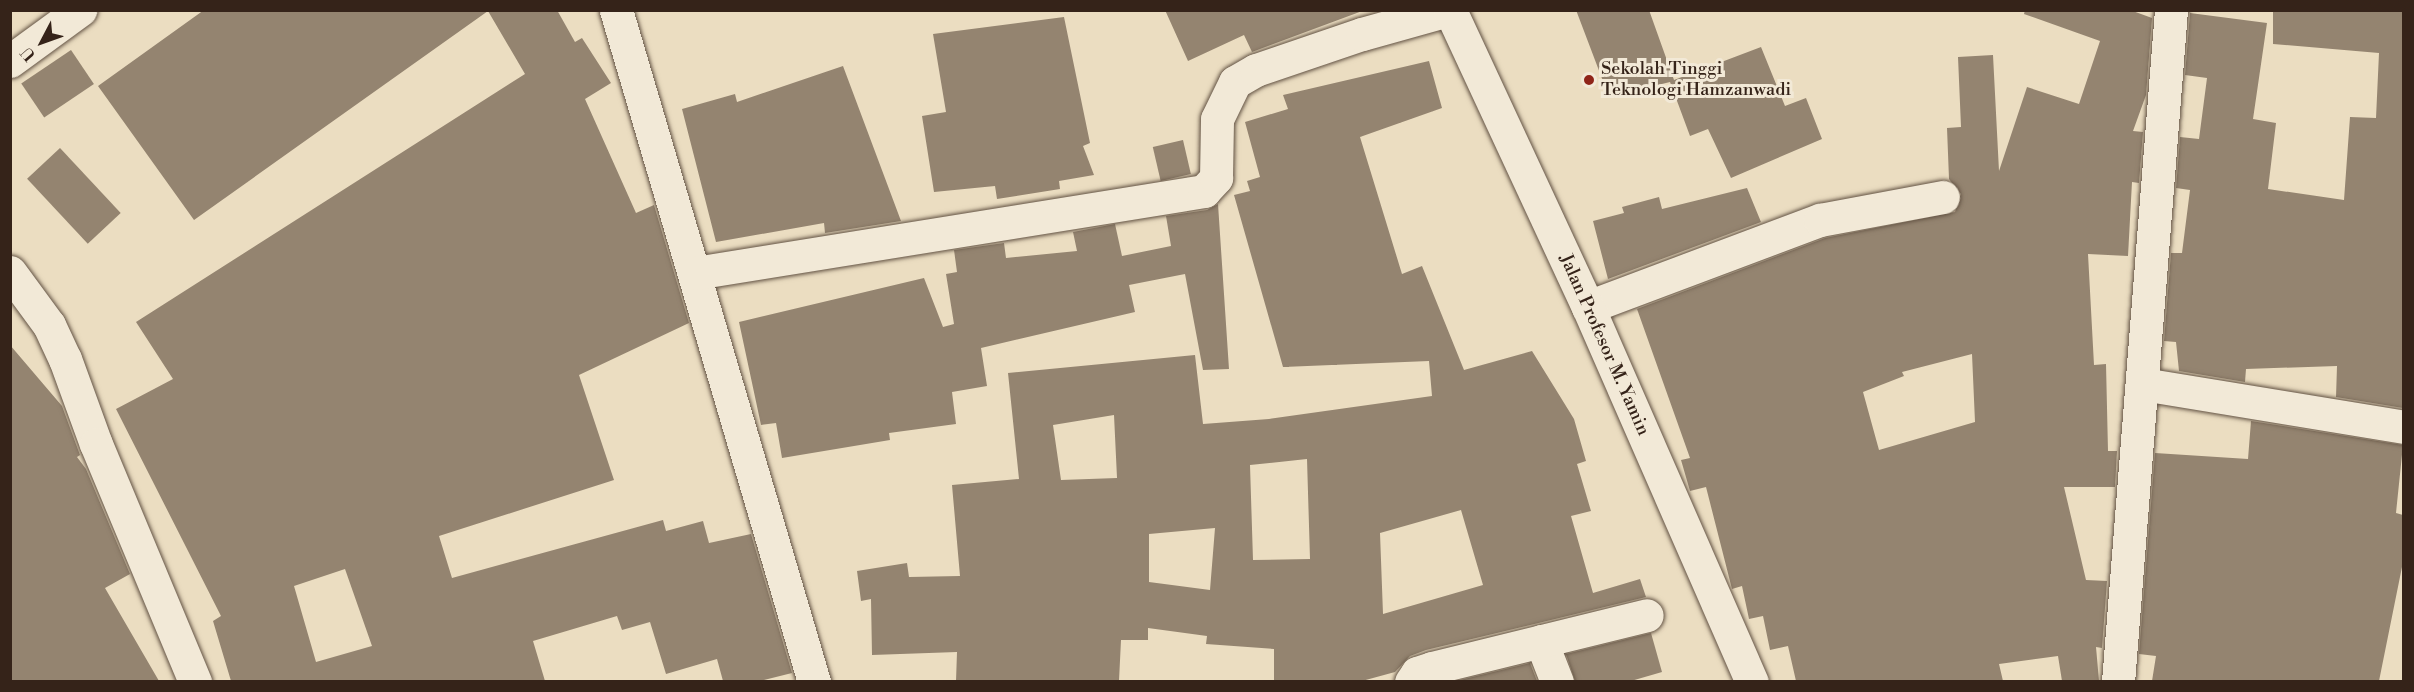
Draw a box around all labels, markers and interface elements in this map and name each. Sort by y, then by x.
north arrow [12,12,72,72]
text: U [17,43,40,65]
place label: Sekolah Tinggi Teknologi Hamzanwadi [1601,59,1791,101]
marker: Sekolah Tinggi Teknologi Hamzanwadi [1582,73,1596,87]
street label: Jalan Profesor M. Yamin [1554,251,1654,439]

